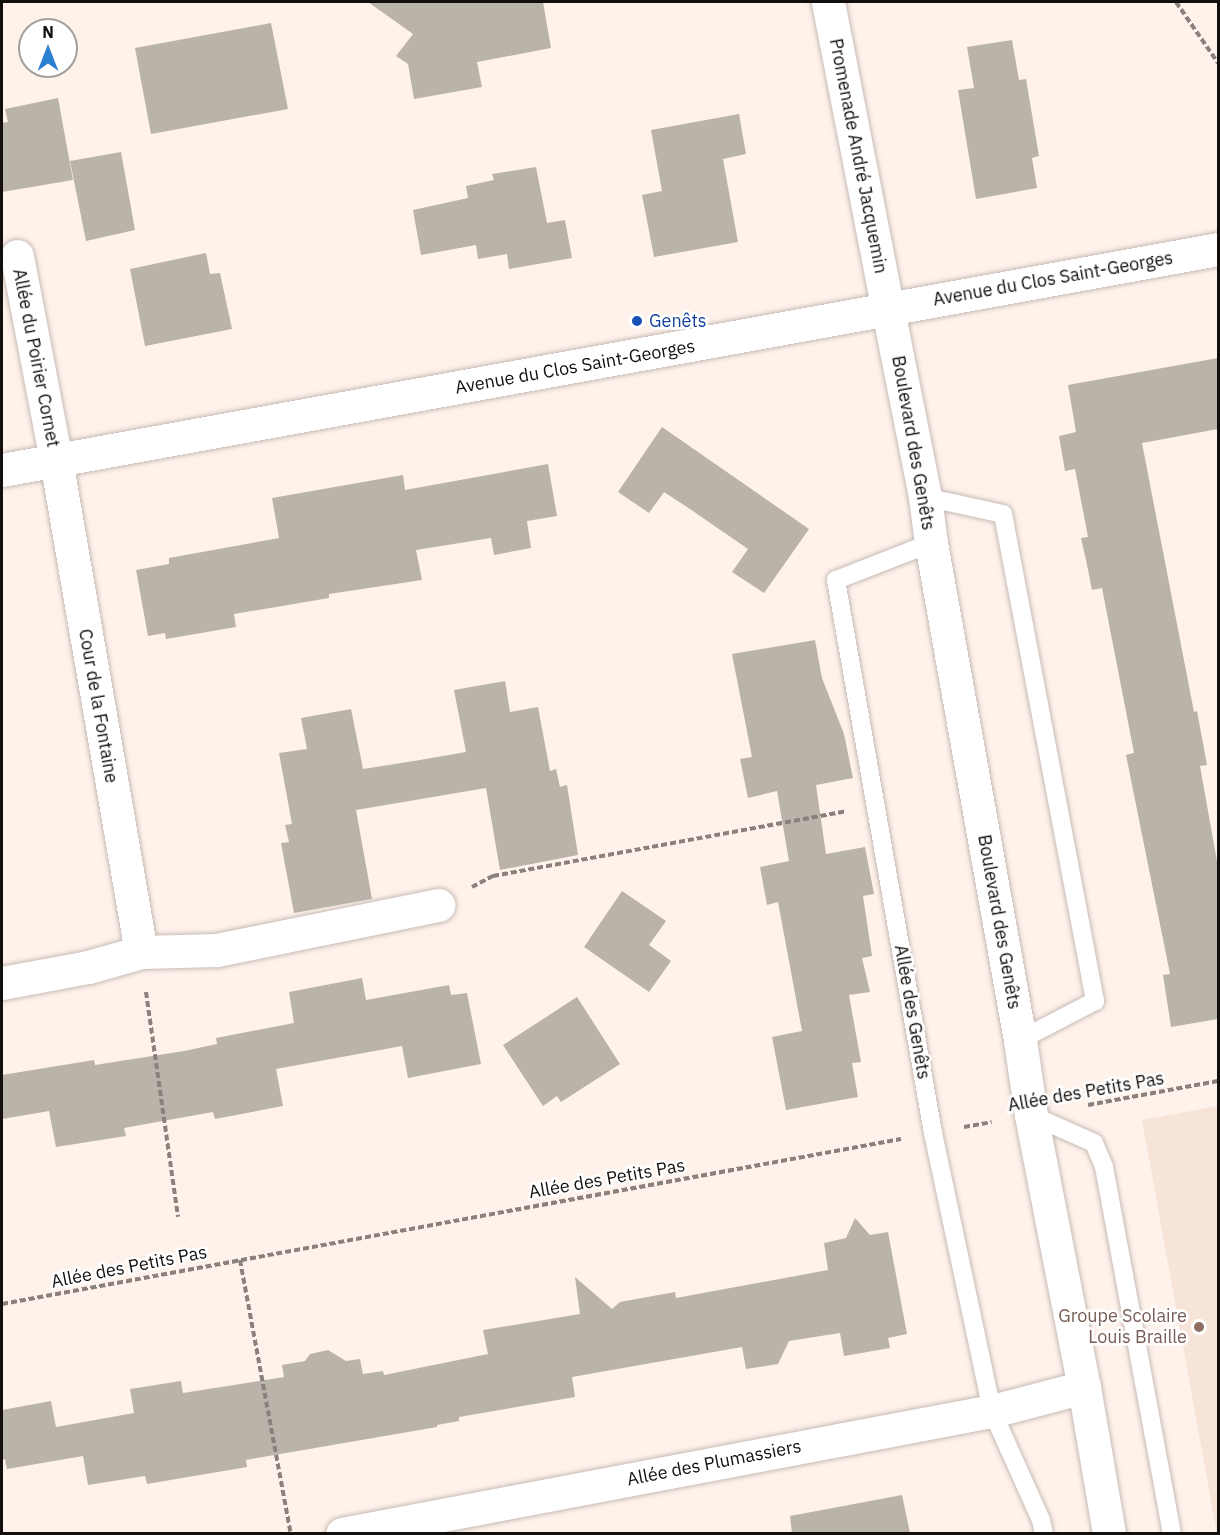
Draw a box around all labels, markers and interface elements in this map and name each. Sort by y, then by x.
north arrow [18,18,78,78]
text: N [42,22,54,42]
street label: Promenade André Jacquemin [825,37,891,275]
street label: Avenue du Clos Saint-Georges [931,247,1175,311]
street label: Allée du Poirier Cornet [8,267,64,449]
place label: Genêts [649,310,707,332]
marker: Genêts [630,314,644,328]
street label: Avenue du Clos Saint-Georges [453,335,697,399]
street label: Boulevard des Genêts [887,354,939,532]
street label: Cour de la Fontaine [74,627,122,785]
street label: Boulevard des Genêts [973,833,1025,1011]
street label: Allée des Genêts [890,943,934,1081]
street label: Allée des Petits Pas [1006,1068,1166,1116]
street label: Allée des Petits Pas [527,1155,687,1203]
street label: Allée des Petits Pas [49,1241,209,1293]
place label: Groupe Scolaire Louis Braille [1058,1306,1187,1348]
marker: Groupe Scolaire Louis Braille [1192,1320,1206,1334]
street label: Allée des Plumassiers [625,1436,803,1490]

